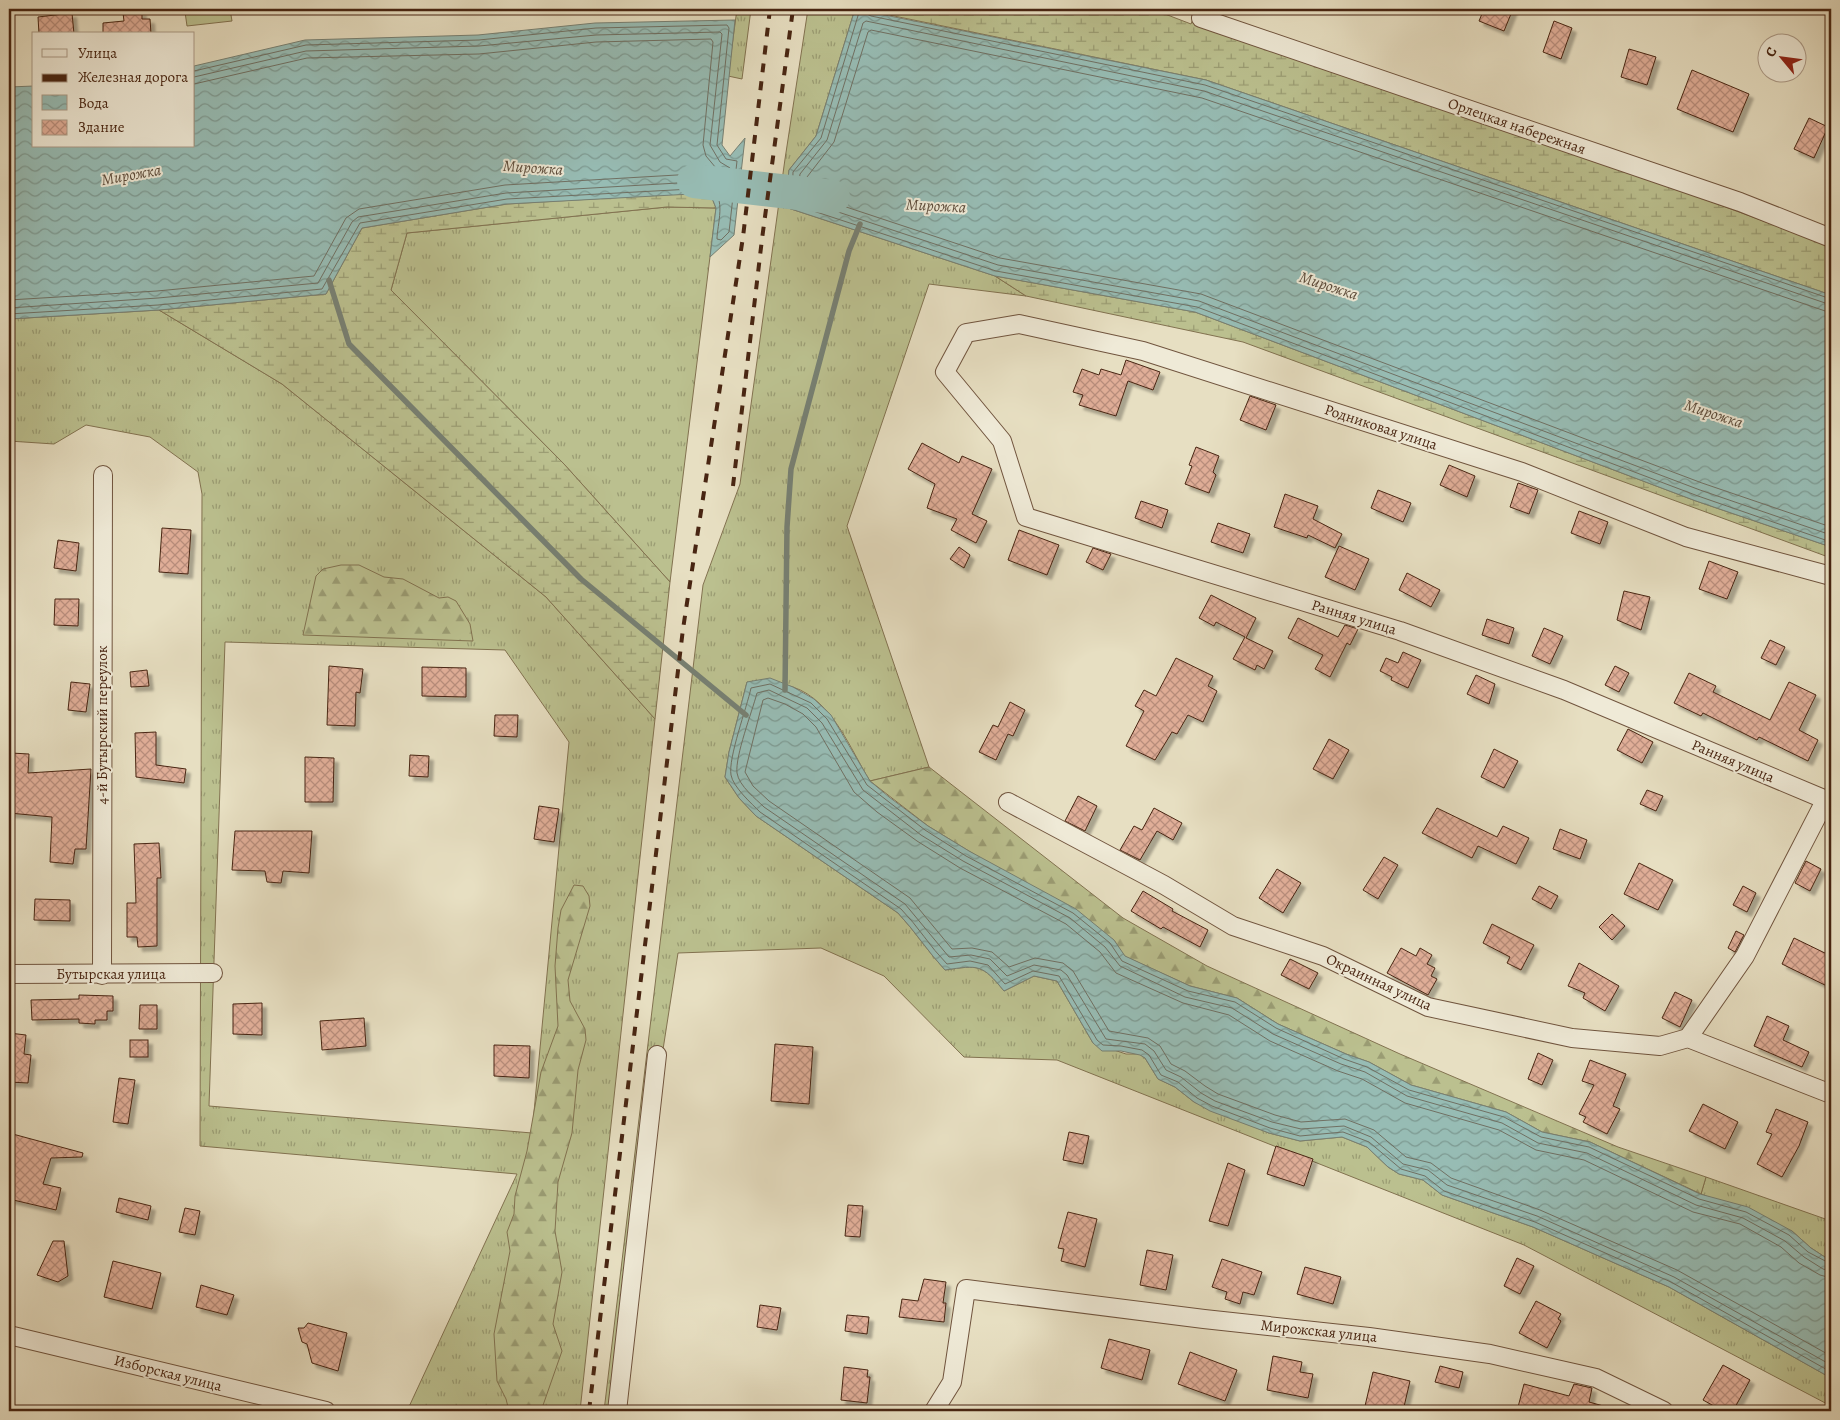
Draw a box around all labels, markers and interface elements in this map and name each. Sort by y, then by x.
legend [32,32,195,148]
north arrow [1758,32,1808,82]
text: Улица [78,43,117,63]
text: С [1761,43,1782,60]
text: Железная дорога [78,67,188,87]
text: Вода [78,93,109,113]
street label: Орлецкая набережная [1445,93,1589,159]
text: Здание [78,117,125,137]
water label: Мирожка [502,155,564,181]
water label: Мирожка [99,159,163,191]
water label: Мирожка [905,193,967,219]
water label: Мирожка [1297,266,1361,306]
water label: Мирожка [1682,394,1746,434]
street label: Родниковая улица [1322,399,1440,455]
street label: Ранняя улица [1309,595,1399,639]
street label: 4-й Бутырский переулок [92,645,112,805]
street label: Ранняя улица [1689,735,1778,787]
street label: Окраинная улица [1323,949,1435,1015]
street label: Бутырская улица [56,964,166,984]
street label: Мирожская улица [1260,1315,1378,1347]
street label: Изборская улица [112,1350,224,1396]

